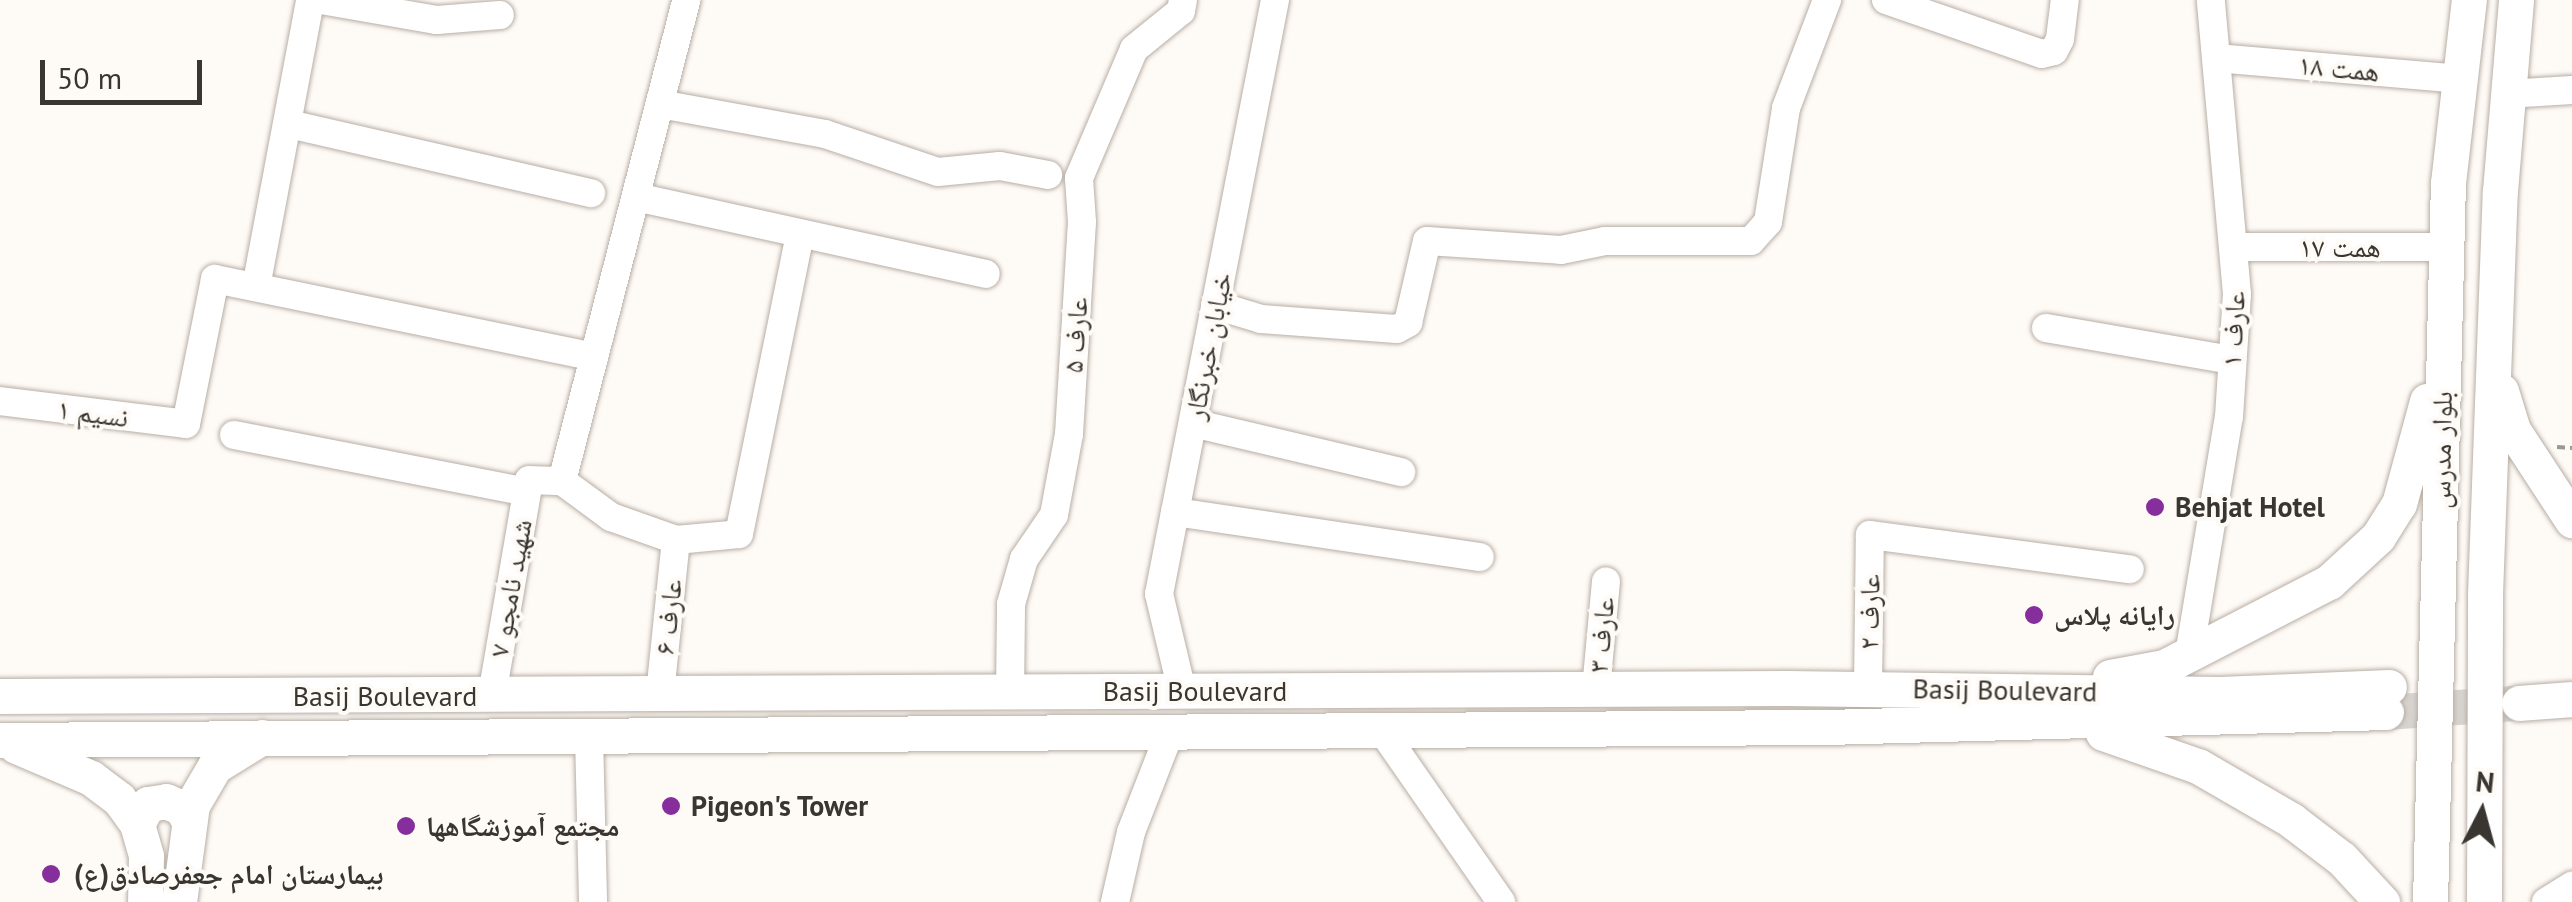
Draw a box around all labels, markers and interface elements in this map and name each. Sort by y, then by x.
scale bar [45,40,208,102]
street label: همت ۱۸ [2297,48,2381,88]
text: 50 m [57,58,122,97]
street label: همت ۱۷ [2299,230,2381,264]
street label: خیابان خبرنگار [1177,269,1239,423]
street label: عارف ۱ [2214,290,2252,368]
street label: عارف ۵ [1056,296,1094,374]
street label: بلوار مدرس [2423,391,2459,509]
street label: نسیم ۱ [56,392,130,434]
place label: Behjat Hotel [2175,490,2325,524]
marker: Behjat Hotel [2144,496,2166,518]
street label: شهید نامجو ۷ [481,517,539,659]
street label: عارف ۲ [1852,574,1886,650]
street label: عارف ۶ [647,578,689,656]
street label: عارف ۳ [1581,596,1621,674]
place label: رایانه پلاس [2054,598,2175,632]
marker: رایانه پلاس [2023,604,2045,626]
street label: Basij Boulevard [1912,672,2098,708]
street label: Basij Boulevard [1103,674,1287,708]
street label: Basij Boulevard [293,679,477,713]
north arrow [2432,762,2532,862]
text: N [2474,762,2496,801]
place label: Pigeon's Tower [691,789,869,823]
marker: Pigeon's Tower [660,795,682,817]
place label: مجتمع آموزشگاهها [426,809,620,843]
marker: مجتمع آموزشگاهها [395,815,417,837]
place label: بیمارستان امام جعفرصادق(ع) [74,857,383,891]
marker: بیمارستان امام جعفرصادق(ع) [38,861,64,887]

